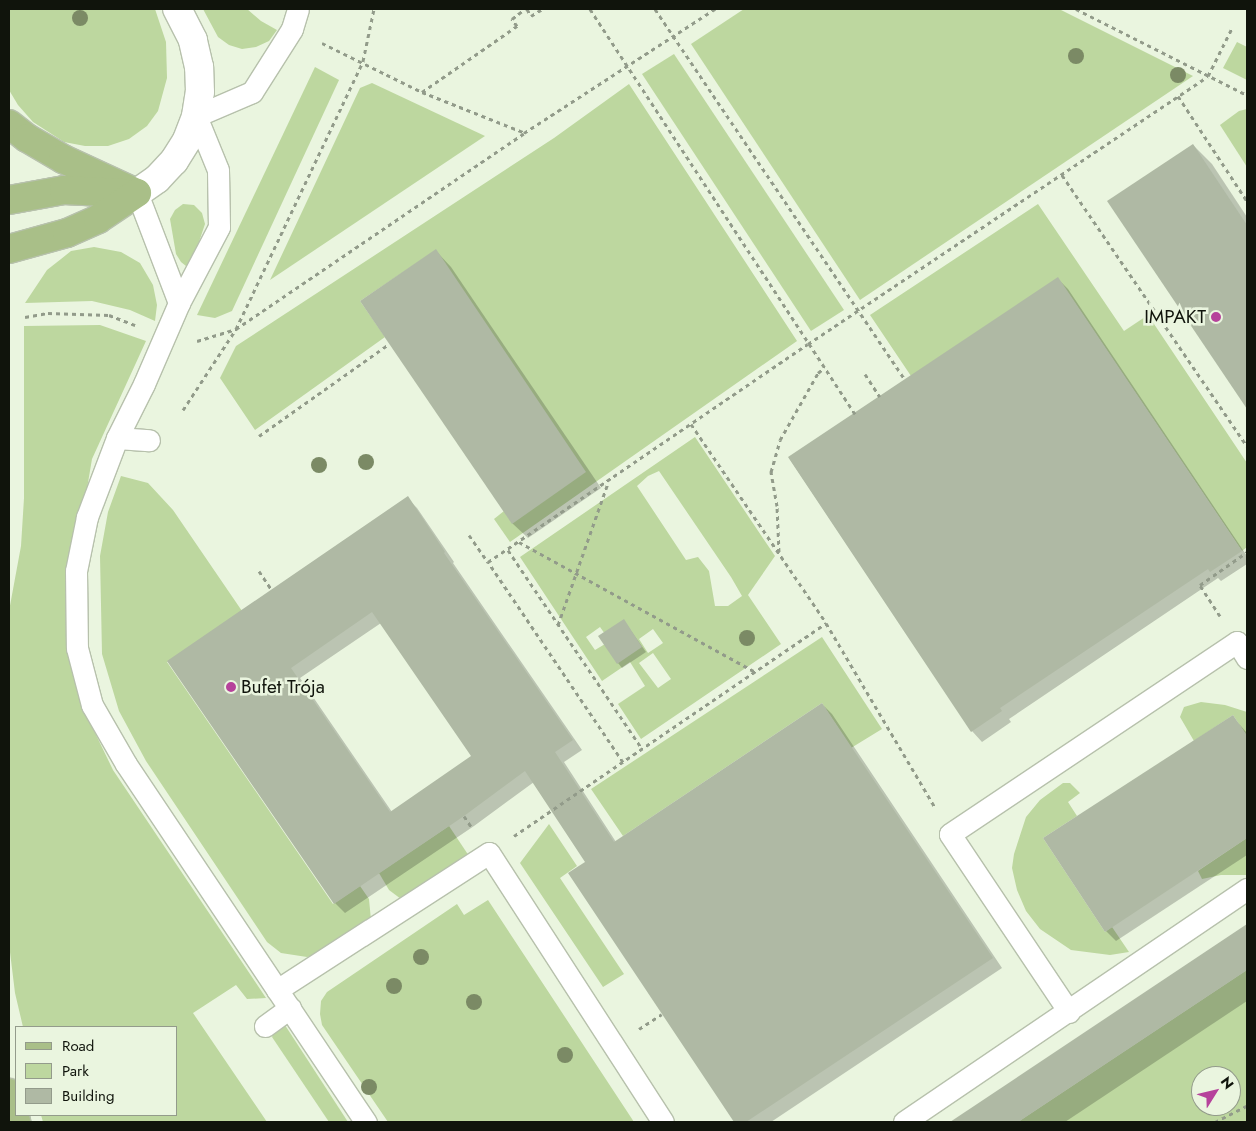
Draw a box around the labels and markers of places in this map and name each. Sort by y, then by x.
place label: IMPAKT [1144,306,1206,328]
marker: IMPAKT [1210,311,1222,323]
place label: Bufet Trója [241,676,325,698]
marker: Bufet Trója [225,681,237,693]

